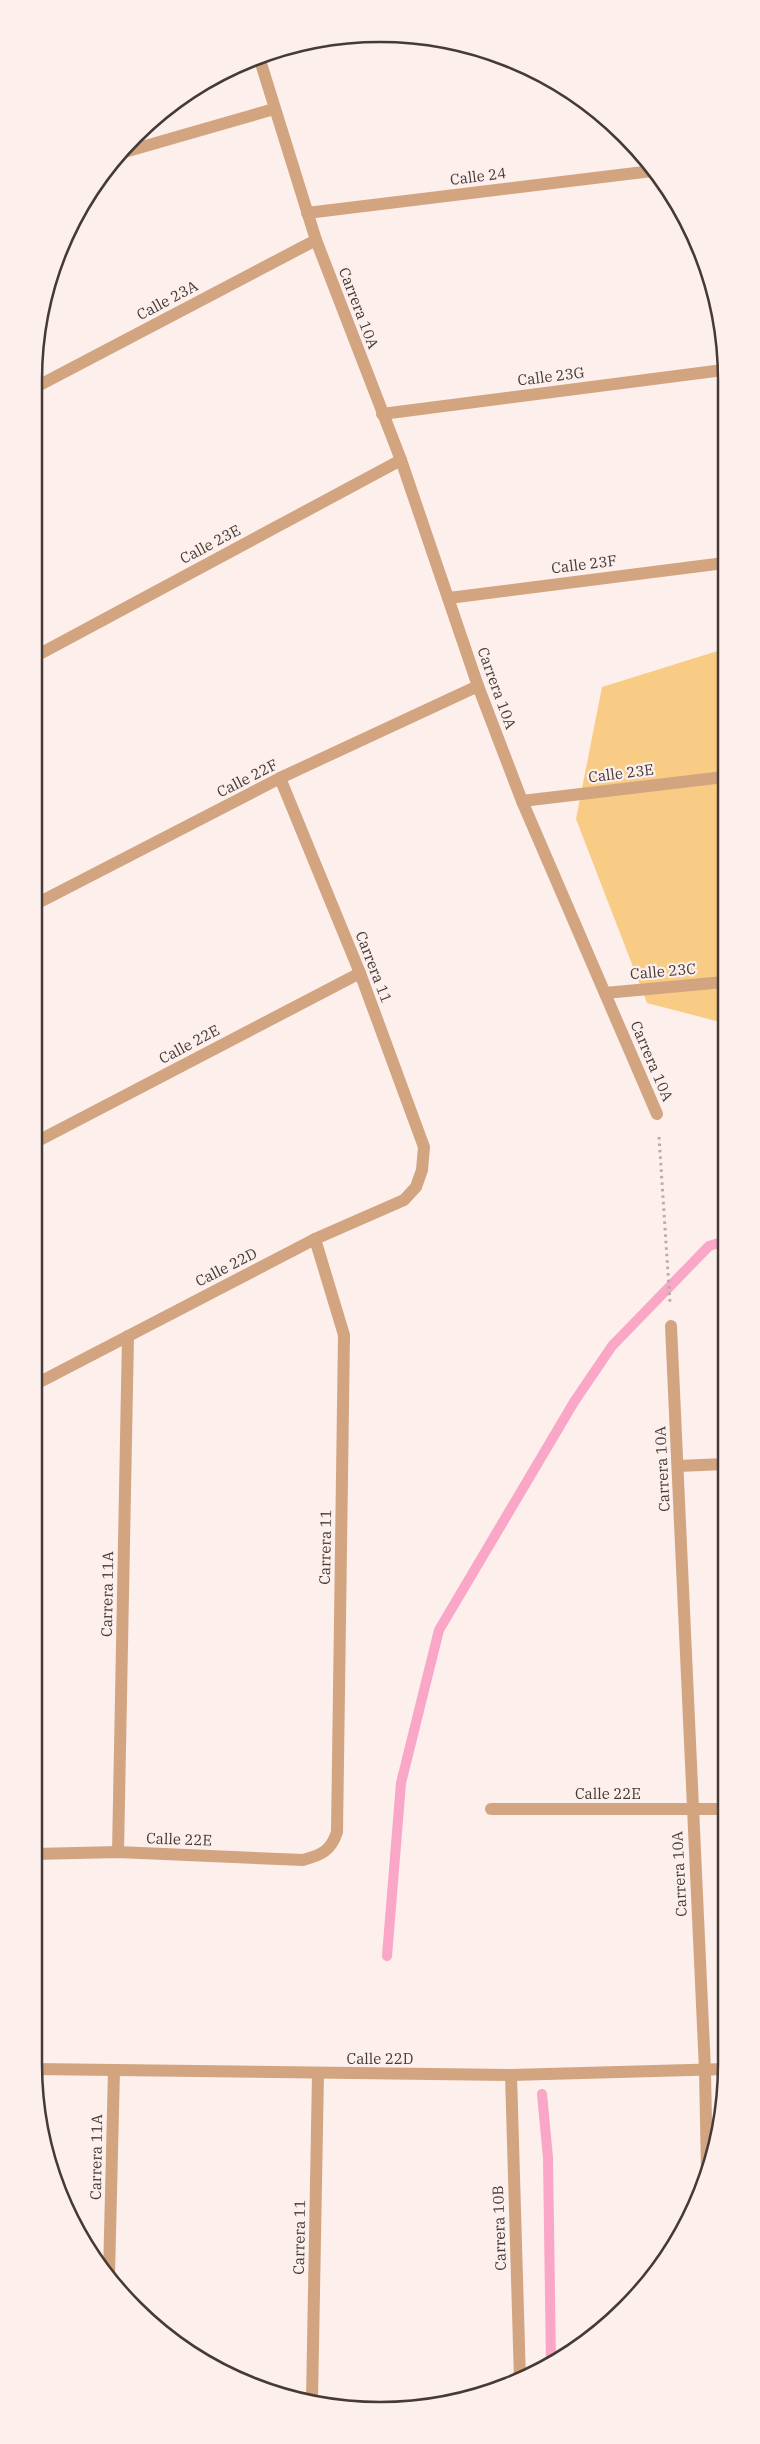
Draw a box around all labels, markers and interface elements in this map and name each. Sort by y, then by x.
street label: Calle 24 [449,163,507,189]
street label: Carrera 10A [335,265,383,352]
street label: Calle 23A [133,276,201,324]
street label: Calle 23G [517,362,586,390]
street label: Calle 23E [176,520,244,568]
street label: Calle 23F [550,551,618,577]
street label: Carrera 10A [473,644,521,732]
street label: Calle 22F [213,755,281,801]
street label: Calle 23E [587,760,655,786]
street label: Carrera 11 [352,928,396,1006]
street label: Calle 23C [629,959,697,983]
street label: Carrera 10A [627,1018,678,1105]
street label: Calle 22E [155,1020,223,1068]
street label: Calle 22D [192,1243,260,1291]
street label: Carrera 10A [650,1425,674,1512]
street label: Carrera 11 [315,1509,335,1585]
street label: Carrera 11A [97,1550,117,1637]
street label: Calle 22E [575,1784,641,1803]
street label: Calle 22E [146,1828,212,1850]
street label: Carrera 10A [667,1830,691,1917]
street label: Calle 22D [347,2049,413,2068]
street label: Carrera 11A [86,2113,106,2200]
street label: Carrera 10B [488,2185,510,2271]
street label: Carrera 11 [289,2199,309,2275]

